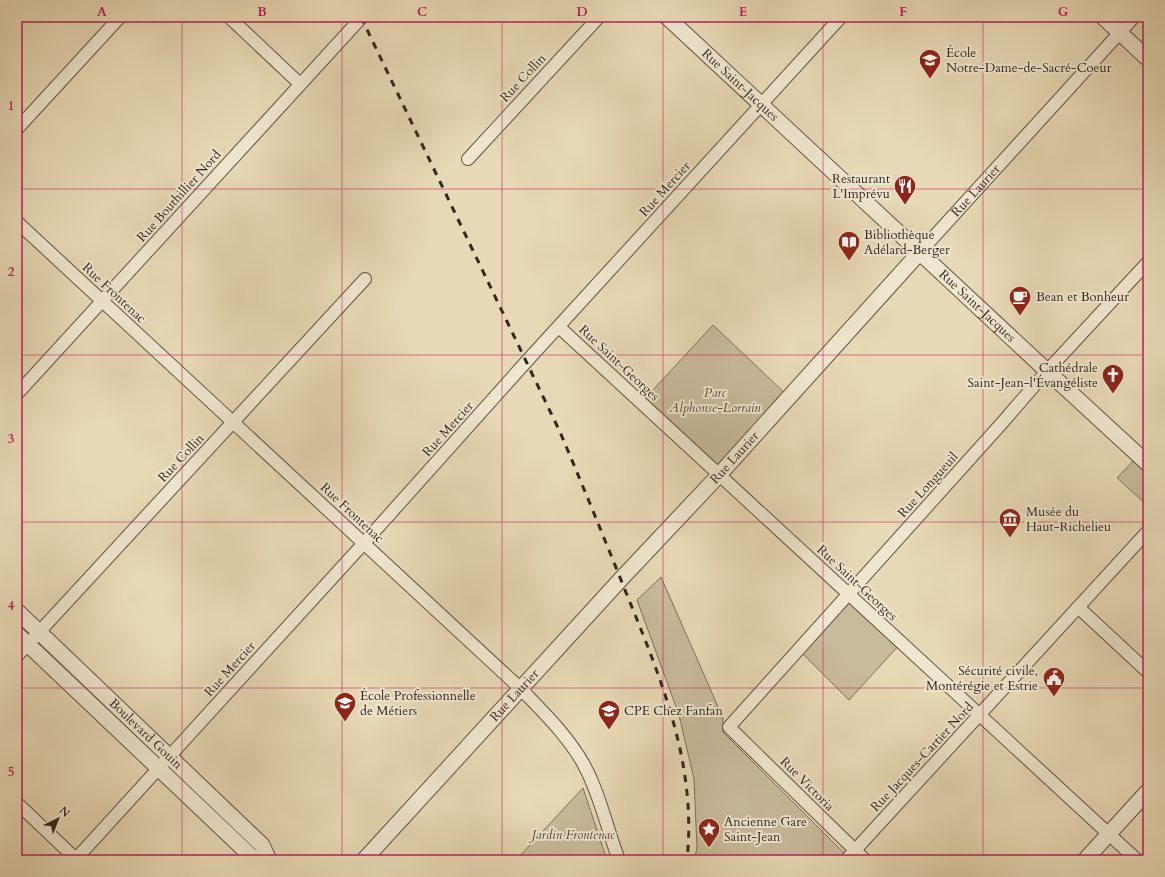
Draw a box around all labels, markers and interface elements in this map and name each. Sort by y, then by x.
text: A [97,3,107,21]
text: B [257,3,267,21]
text: C [417,3,427,21]
text: D [576,3,588,21]
text: E [739,3,747,21]
text: F [899,3,907,21]
text: G [1058,3,1069,21]
place label: École Notre-Dame-de-Sacré-Coeur [946,44,1112,77]
street label: Rue Saint-Jacques [698,45,783,125]
school or university icon: École Notre-Dame-de-Sacré-Coeur [917,47,943,80]
street label: Rue Collin [496,49,551,106]
text: 1 [8,97,14,115]
street label: Rue Bouthillier Nord [133,146,225,246]
street label: Rue Mercier [635,157,695,221]
street label: Rue Laurier [947,160,1005,221]
place label: Restaurant L'Imprévu [832,170,890,203]
restaurant icon: Restaurant L'Imprévu [892,173,918,206]
place label: Bibliothèque Adélard-Berger [864,226,950,259]
library icon: Bibliothèque Adélard-Berger [836,229,862,262]
street label: Rue Frontenac [78,259,150,327]
text: 2 [8,263,15,281]
street label: Rue Saint-Jacques [935,266,1020,346]
cafe icon: Bean et Bonheur [1007,284,1033,317]
place label: Bean et Bonheur [1036,288,1129,306]
street label: Rue Saint-Georges [575,321,663,405]
place label: Cathédrale Saint-Jean-l'Évangéliste [967,359,1098,392]
church icon: Cathédrale Saint-Jean-l'Évangéliste [1100,362,1126,395]
park label: Parc Alphonse-Lorrain [668,384,761,417]
street label: Rue Mercier [418,397,478,461]
street label: Rue Laurier [706,427,763,488]
street label: Rue Collin [154,429,209,486]
text: 3 [8,430,15,448]
street label: Rue Longueuil [894,448,963,522]
street label: Rue Frontenac [316,479,388,547]
place label: Musée du Haut-Richelieu [1026,503,1111,536]
museum icon: Musée du Haut-Richelieu [997,506,1023,539]
street label: Rue Saint-Georges [813,541,901,625]
text: 4 [8,597,15,615]
street label: Rue Mercier [200,637,260,701]
place label: Sécurité civile, Montérégie et Estrie [926,662,1038,695]
street label: Rue Laurier [486,665,543,726]
public building icon: Sécurité civile, Montérégie et Estrie [1041,665,1067,698]
place label: École Professionnelle de Métiers [360,687,476,720]
school or university icon: École Professionnelle de Métiers [332,690,358,723]
street label: Boulevard Gouin [105,695,187,774]
school or university icon: CPE Chez Fanfan [596,698,622,731]
street label: Rue Jacques-Cartier Nord [866,698,978,816]
place label: CPE Chez Fanfan [624,702,723,720]
street label: Rue Victoria [776,753,838,815]
text: 5 [8,763,14,781]
north arrow [38,799,78,839]
text: N [56,803,73,821]
place label: Ancienne Gare Saint-Jean [724,813,807,846]
place icon: Ancienne Gare Saint-Jean [696,816,722,849]
park label: Jardin Frontenac [529,826,615,844]

